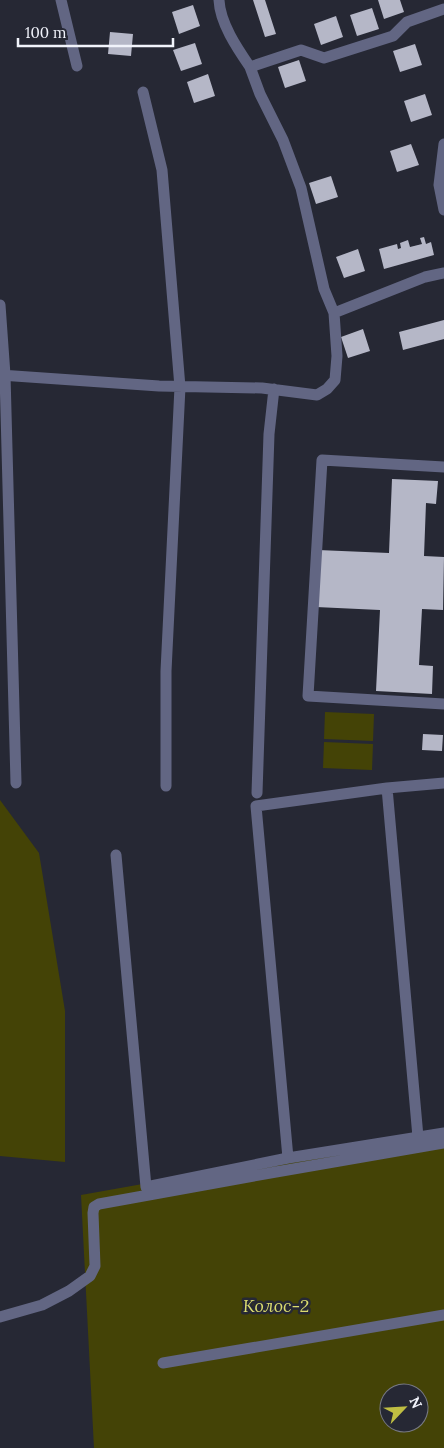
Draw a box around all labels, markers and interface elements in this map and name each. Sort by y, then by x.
scale bar [18,15,172,47]
text: 100 m [25,23,66,42]
park label: Колос-2 [243,1294,309,1317]
north arrow [379,1383,429,1433]
text: N [405,1394,426,1411]

